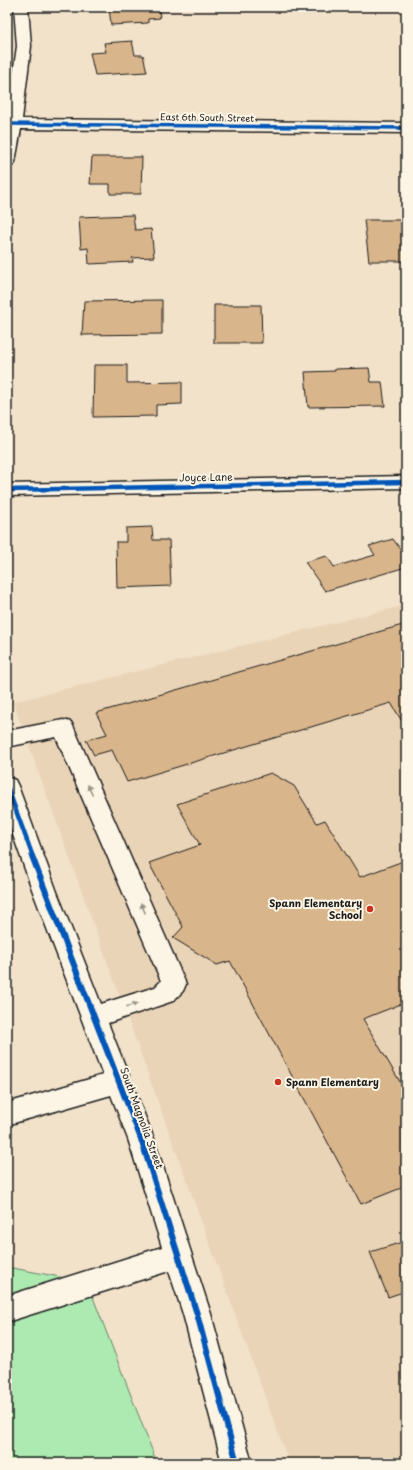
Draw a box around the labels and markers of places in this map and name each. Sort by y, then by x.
place label: Spann Elementary School [269,895,362,922]
marker: Spann Elementary School [365,904,375,914]
place label: Spann Elementary [286,1074,379,1089]
marker: Spann Elementary [273,1077,283,1087]

